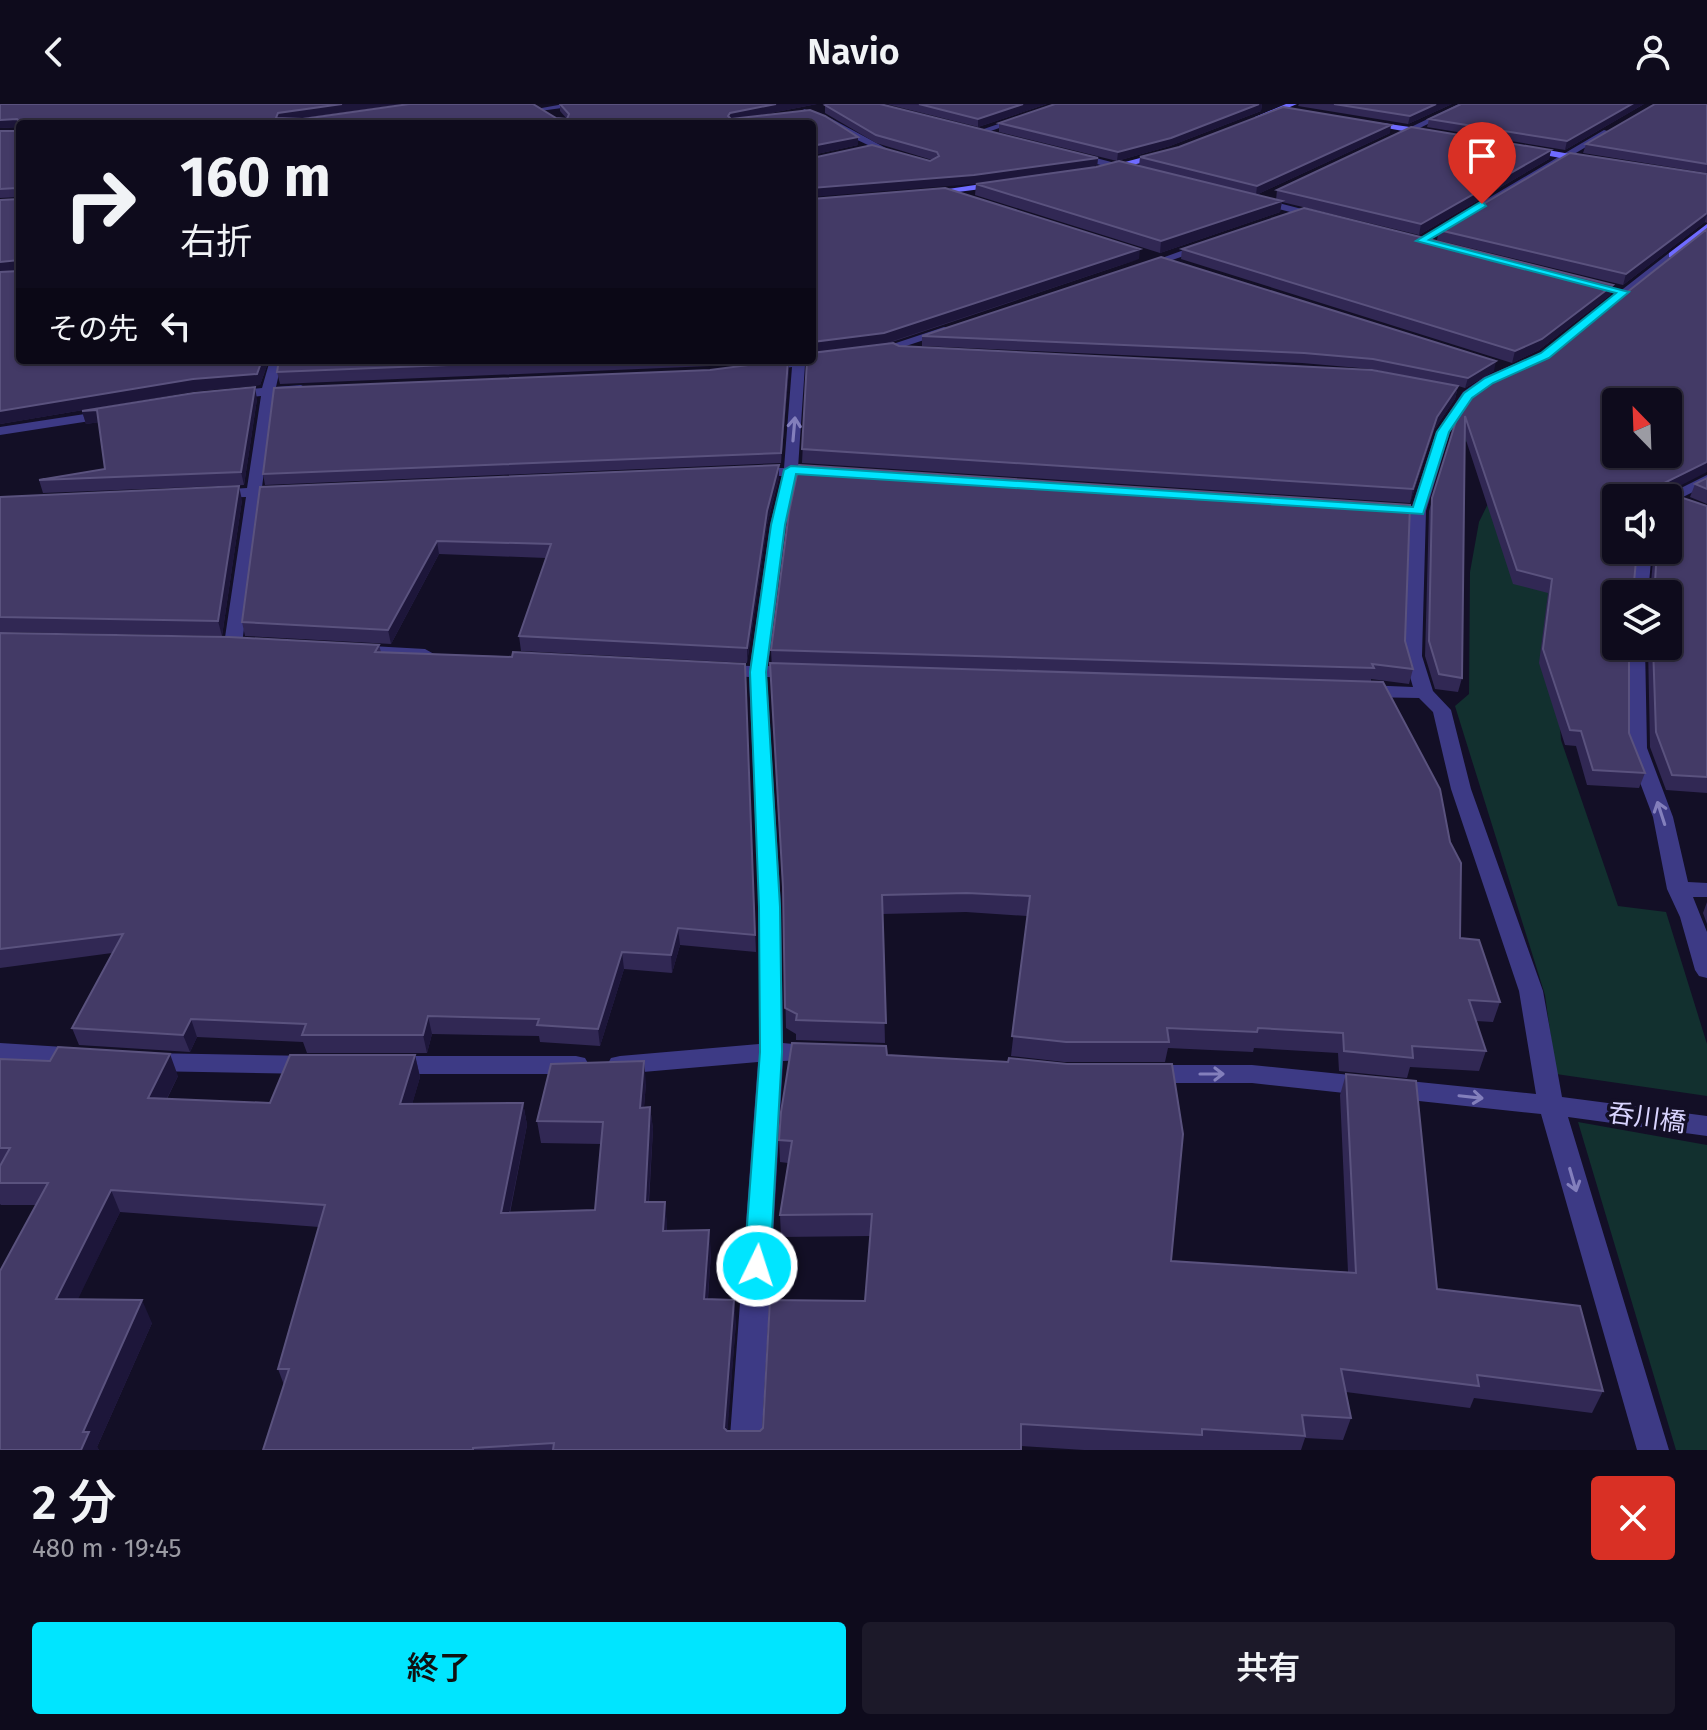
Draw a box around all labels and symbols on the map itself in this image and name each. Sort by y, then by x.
pin [1448,122,1516,204]
north arrow [1602,388,1682,468]
one-way arrow [787,416,802,442]
one-way arrow [1653,801,1668,827]
one-way arrow [1198,1066,1225,1082]
one-way arrow [1457,1089,1484,1104]
street label: 呑川橋 [1606,1097,1688,1139]
one-way arrow [1566,1166,1581,1192]
position arrow [715,1224,799,1308]

